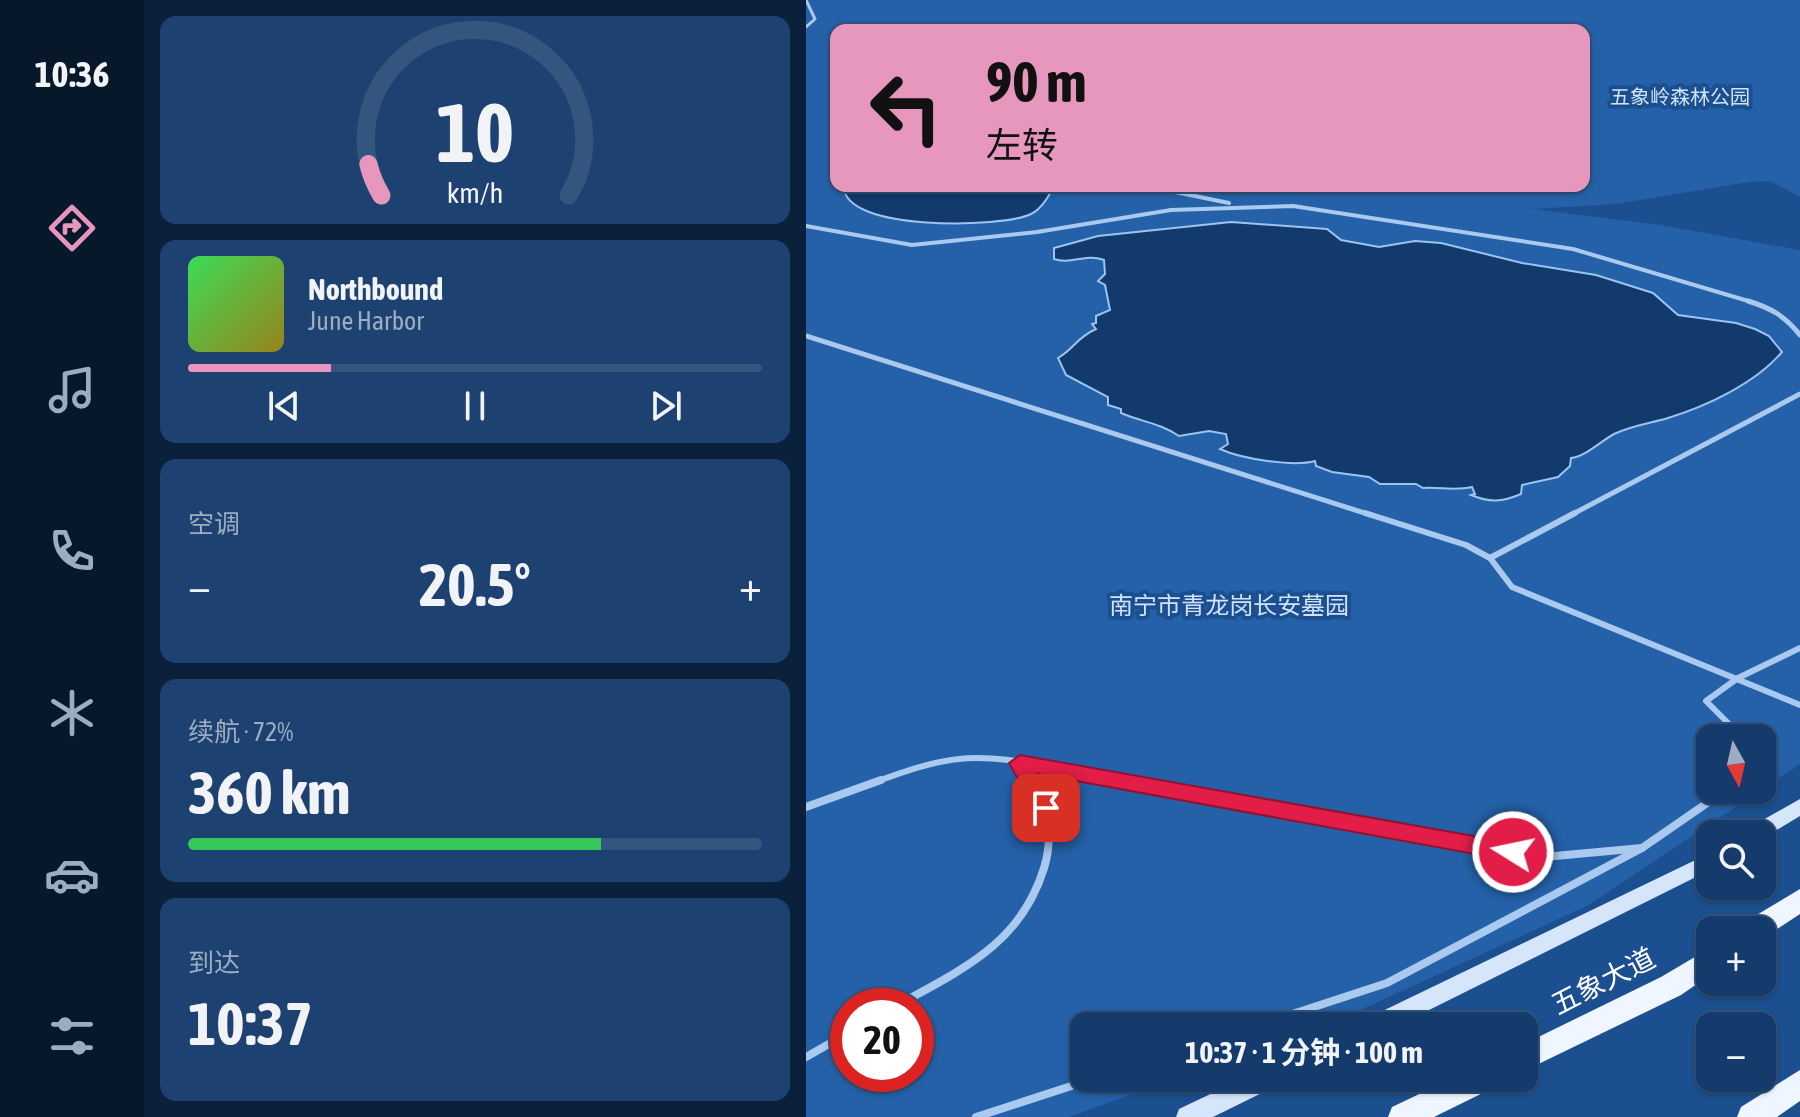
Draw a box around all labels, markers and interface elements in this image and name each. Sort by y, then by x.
text: 90 m [986,50,1087,114]
text: 10:36 [35,53,109,95]
icon: left [854,56,958,160]
text: 10 [436,84,514,180]
park label: 五象岭森林公园 [1610,85,1750,108]
text: 左转 [986,124,1058,166]
text: km/h [447,176,503,209]
icon: directions [44,200,100,256]
text: Northbound [308,272,443,306]
text: June Harbor [308,306,424,336]
icon: music [44,362,100,418]
icon: previous [262,384,306,428]
icon: pause [453,384,497,428]
icon: next [644,384,688,428]
text: 空调 [188,509,240,539]
icon: phone [44,523,100,579]
text: 20.5° [419,550,531,619]
text: − [188,560,211,610]
text: + [739,560,762,610]
park label: 南宁市青龙岗长安墓园 [1109,592,1349,619]
icon: climate [44,685,100,741]
text: 续航 · 72% [188,717,293,747]
north arrow [1696,724,1776,804]
map controls [1696,724,1776,1092]
text: 360 km [188,758,350,827]
pin [1012,774,1080,842]
icon: arrive [1024,786,1068,830]
position arrow [1471,810,1555,894]
button: search [1696,820,1776,900]
icon: car [44,847,100,903]
button: + [1696,916,1776,996]
street label: 五象大道 [1546,941,1660,1021]
text: 到达 [188,948,240,978]
speed limit sign: 20 [830,988,934,1092]
text: 10:37 [188,989,313,1058]
icon: filters [44,1008,100,1064]
button: − [1696,1012,1776,1092]
text: 10:37 · 1 分钟 · 100 m [1185,1035,1423,1069]

